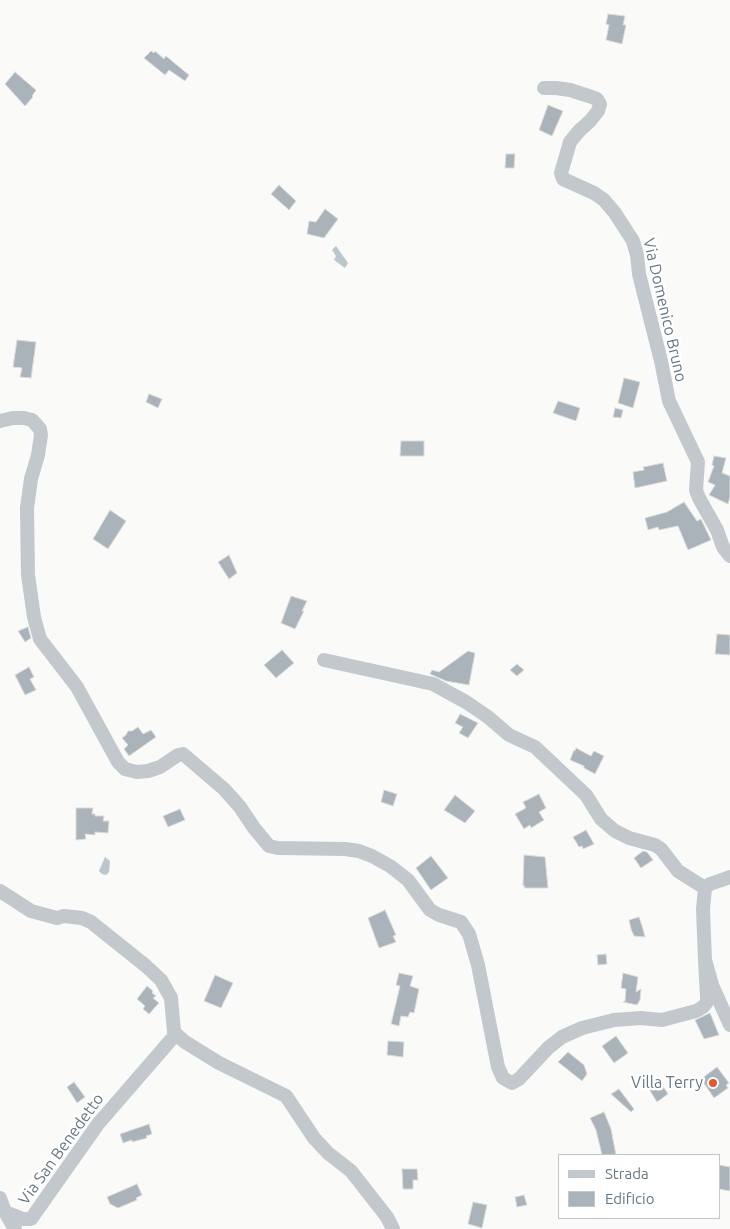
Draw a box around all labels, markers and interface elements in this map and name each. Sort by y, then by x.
street label: Via Domenico Bruno [639,236,691,384]
place label: Villa Terry [631,1073,703,1093]
marker: Villa Terry [707,1077,719,1089]
street label: Via San Benedetto [14,1090,108,1208]
legend [558,1154,720,1219]
text: Strada [605,1165,649,1182]
text: Edificio [605,1190,654,1207]

